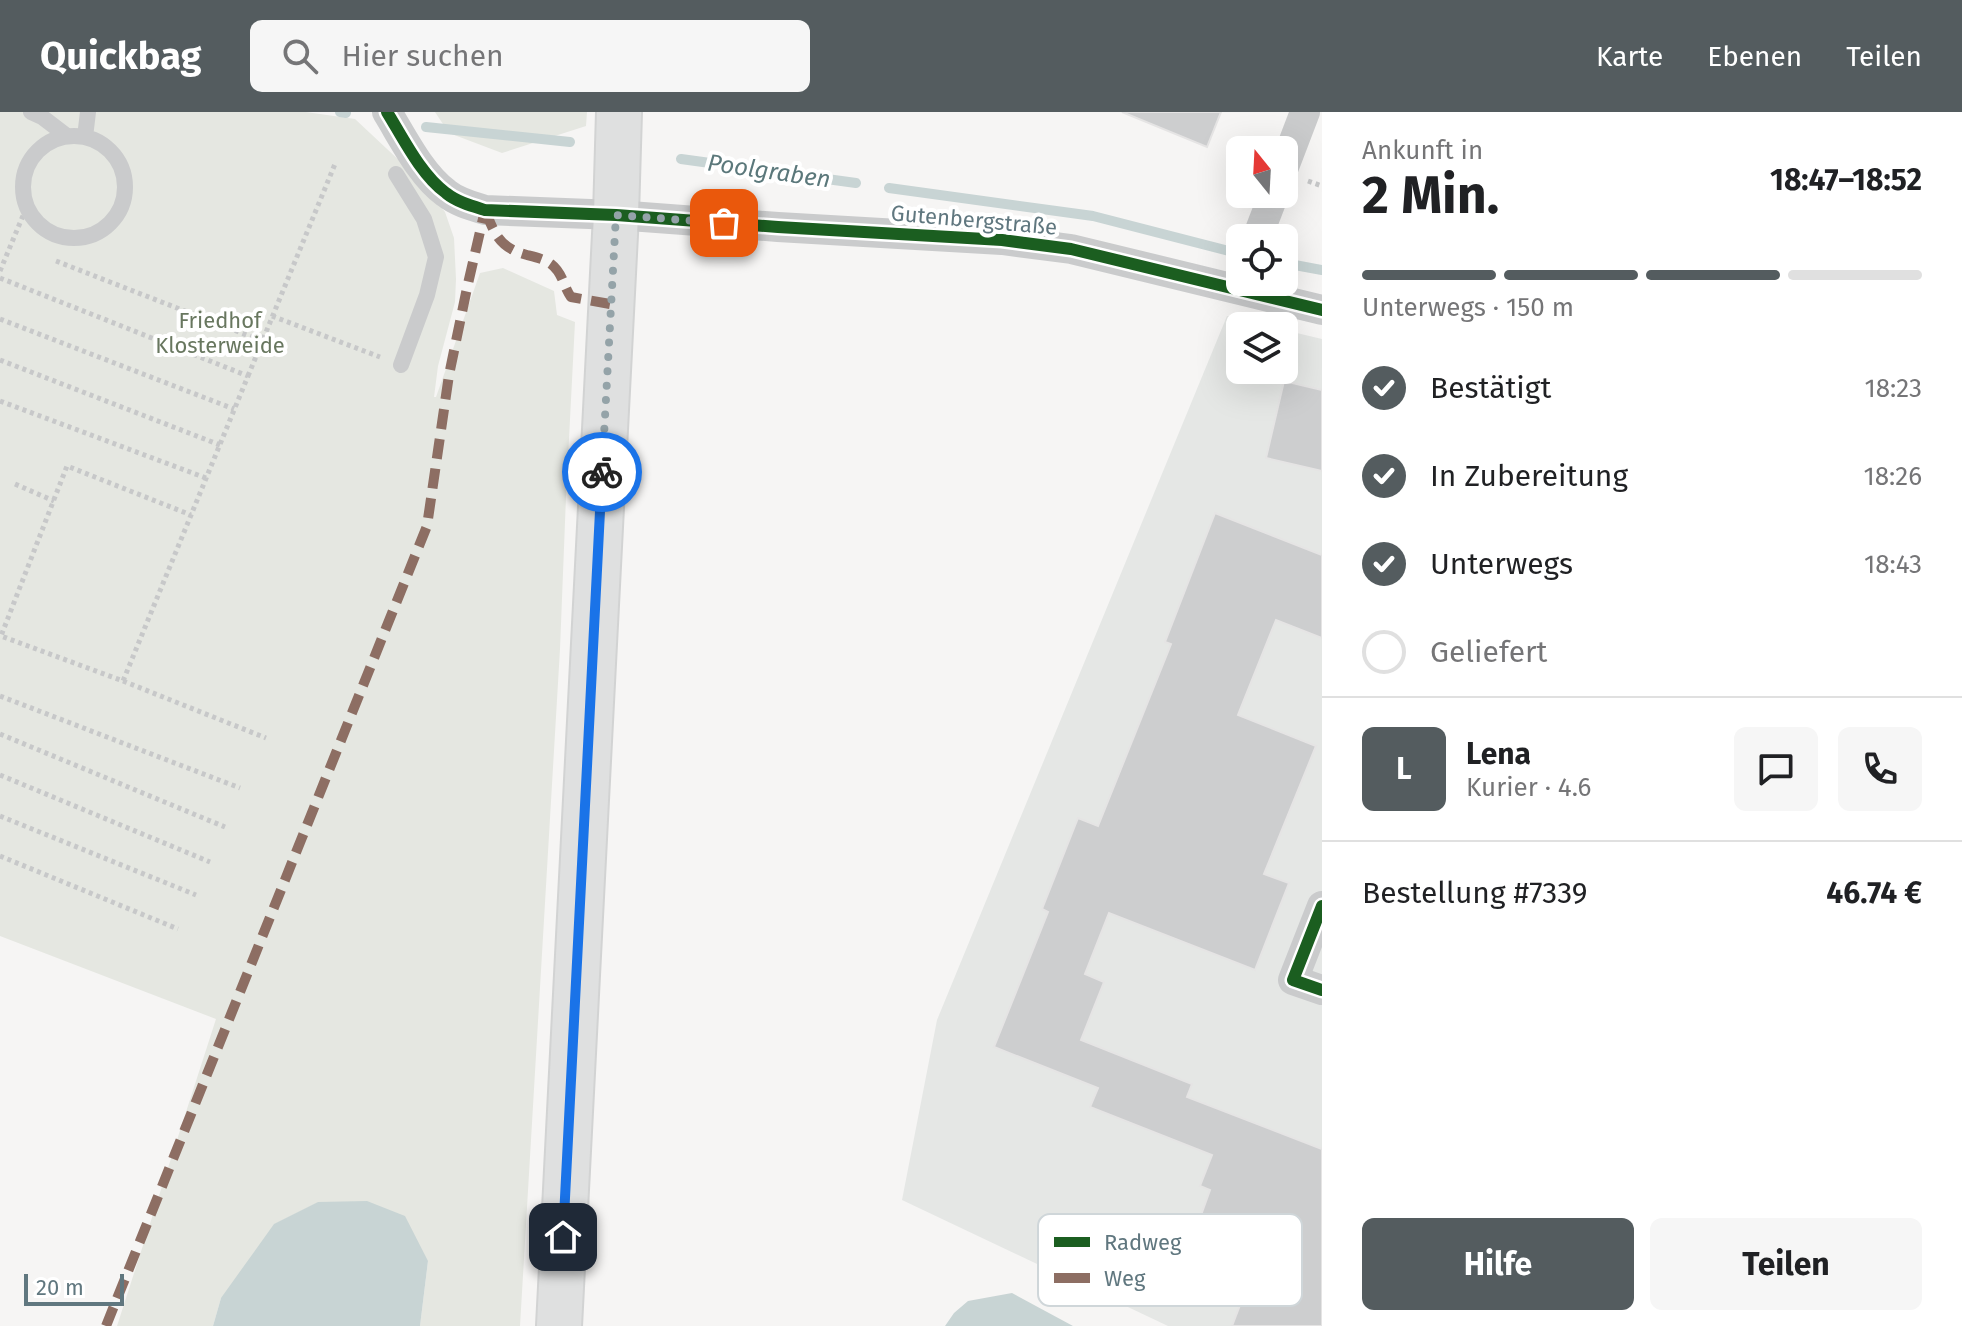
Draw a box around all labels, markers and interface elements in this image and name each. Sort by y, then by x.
search box [250,20,810,92]
text: Quickbag [40,33,202,79]
icon: search [278,34,322,78]
text: Hier suchen [342,38,504,74]
text: Karte [1596,40,1663,73]
text: Ebenen [1707,40,1802,73]
text: Teilen [1846,40,1922,73]
text: Ankunft in [1362,135,1483,166]
north arrow [1226,136,1298,208]
map controls [1226,136,1298,384]
water label: Poolgraben [706,149,832,193]
text: 18:47–18:52 [1770,162,1922,198]
text: 2 Min. [1362,164,1499,227]
pin [690,189,758,257]
street label: Gutenbergstraße [890,199,1058,241]
icon: bag [702,201,746,245]
button: locate [1226,224,1298,296]
text: Unterwegs · 150 m [1362,292,1574,323]
park label: Friedhof Klosterweide [155,307,285,359]
button: layers [1226,312,1298,384]
icon: check [1362,366,1406,410]
text: Bestätigt [1430,370,1551,406]
text: 18:23 [1864,373,1922,404]
courier [562,432,642,512]
icon: bike [580,450,624,494]
icon: check [1362,454,1406,498]
text: In Zubereitung [1430,458,1628,494]
text: 18:26 [1863,461,1922,492]
icon: check [1362,542,1406,586]
text: Unterwegs [1430,546,1573,582]
text: 18:43 [1864,549,1922,580]
text: Geliefert [1430,634,1547,670]
button: chat [1734,727,1818,811]
button: phone [1838,727,1922,811]
text: Lena [1466,736,1531,772]
text: L [1396,751,1412,787]
text: Kurier · 4.6 [1466,772,1591,803]
text: Bestellung #7339 [1362,875,1588,911]
text: 46.74 € [1826,875,1922,911]
pin [529,1203,597,1271]
legend [1038,1214,1302,1306]
icon: home [541,1215,585,1259]
button: Hilfe [1362,1218,1634,1310]
button: Teilen [1650,1218,1922,1310]
text: Radweg [1104,1229,1182,1256]
text: Weg [1104,1265,1146,1292]
scale bar [24,1270,124,1306]
text: 20 m [36,1274,84,1301]

